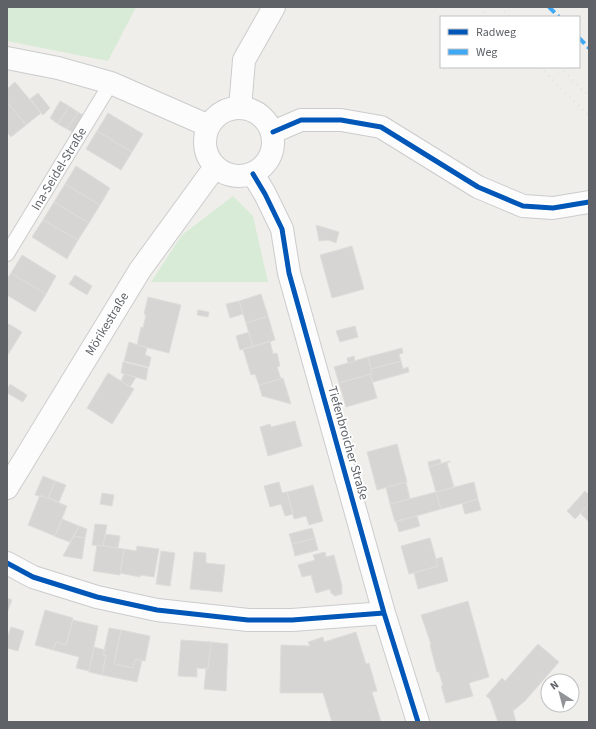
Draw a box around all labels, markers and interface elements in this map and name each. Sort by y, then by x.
legend [440,16,580,68]
text: Radweg [476,24,516,41]
text: Weg [476,44,497,61]
street label: Ina-Seidel-Straße [27,124,91,214]
street label: Mörikestraße [81,289,133,359]
street label: Tiefenbroicher Straße [323,384,373,502]
north arrow [540,673,580,713]
text: N [547,677,562,694]

